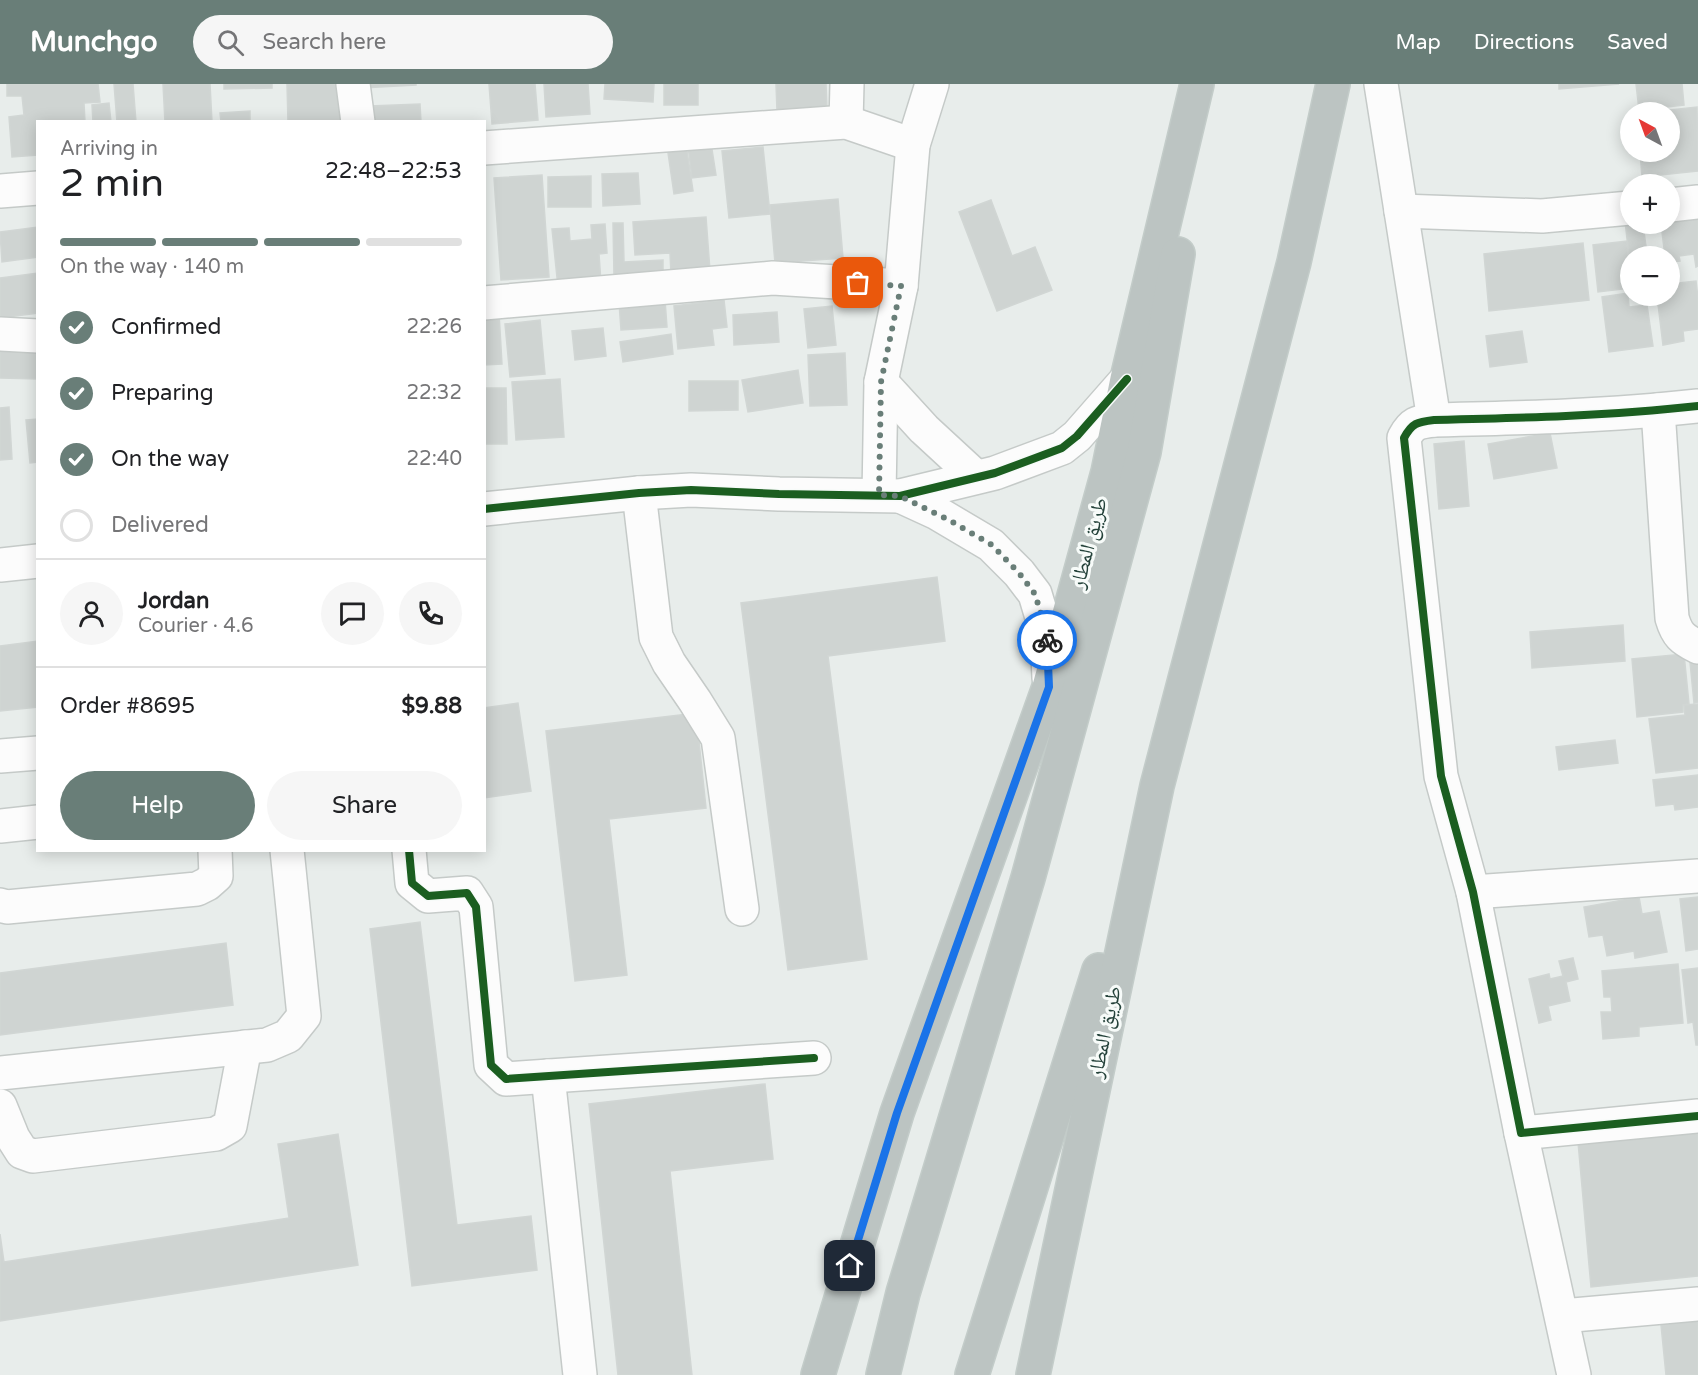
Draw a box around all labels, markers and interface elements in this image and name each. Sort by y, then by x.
search box [193,15,613,69]
text: Munchgo [30,25,157,59]
icon: search [214,26,247,59]
text: Search here [262,29,386,55]
text: Map [1395,30,1441,55]
text: Directions [1474,30,1574,55]
text: Saved [1607,30,1668,55]
north arrow [1620,102,1680,162]
map controls [1620,102,1680,306]
text: Arriving in [60,137,158,161]
text: 22:48–22:53 [325,158,462,184]
text: 2 min [60,160,164,207]
button: + [1620,174,1680,234]
button: − [1620,246,1680,306]
text: On the way · 140 m [60,255,244,279]
pin [832,257,883,308]
icon: bag [841,266,874,299]
icon: check [60,311,93,344]
text: Confirmed [111,314,221,340]
text: 22:26 [407,315,462,339]
icon: check [60,377,93,410]
text: Preparing [111,380,214,406]
text: 22:32 [407,381,462,405]
icon: check [60,443,93,476]
text: On the way [111,446,229,472]
text: 22:40 [407,447,462,471]
street label: طريق المطار [1065,495,1113,592]
text: Delivered [111,512,209,538]
button: person [60,582,123,645]
button: chat [321,582,384,645]
button: phone [399,582,462,645]
text: Jordan [138,588,209,614]
courier [1017,610,1077,670]
text: Courier · 4.6 [138,614,253,638]
icon: bike [1031,624,1064,657]
text: Order #8695 [60,693,195,719]
text: $9.88 [401,693,462,719]
button: Help [60,771,255,840]
button: Share [267,771,462,840]
street label: طريق المطار [1083,984,1127,1081]
pin [824,1240,875,1291]
icon: home [833,1249,866,1282]

